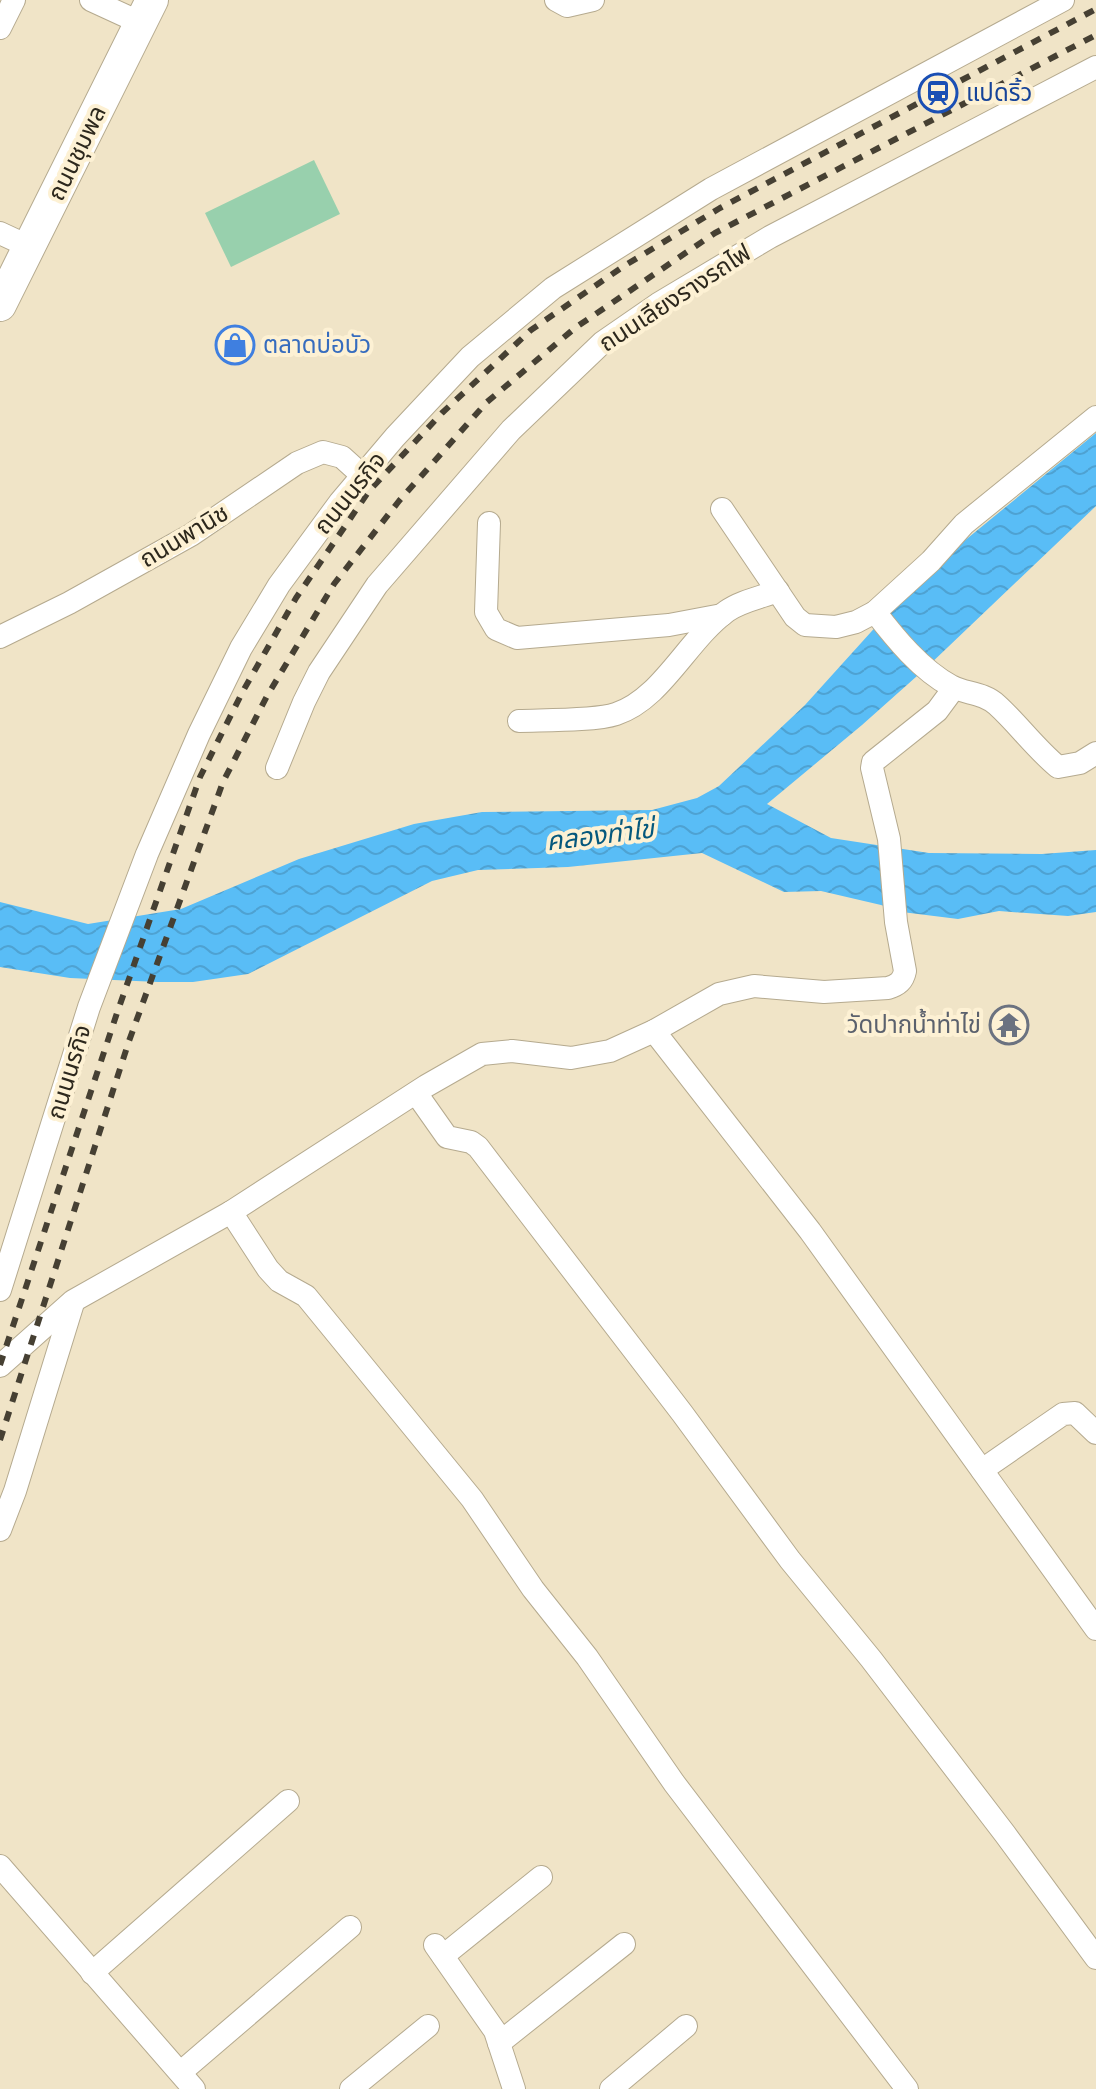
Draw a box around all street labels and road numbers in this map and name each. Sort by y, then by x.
street label: ถนนชุมพล [40,100,113,206]
street label: ถนนเลียงรางรถไฟ [593,237,757,358]
street label: ถนนนรกิจ [307,445,392,540]
street label: ถนนพานิช [134,497,234,574]
street label: ถนนนรกิจ [39,1021,98,1123]

